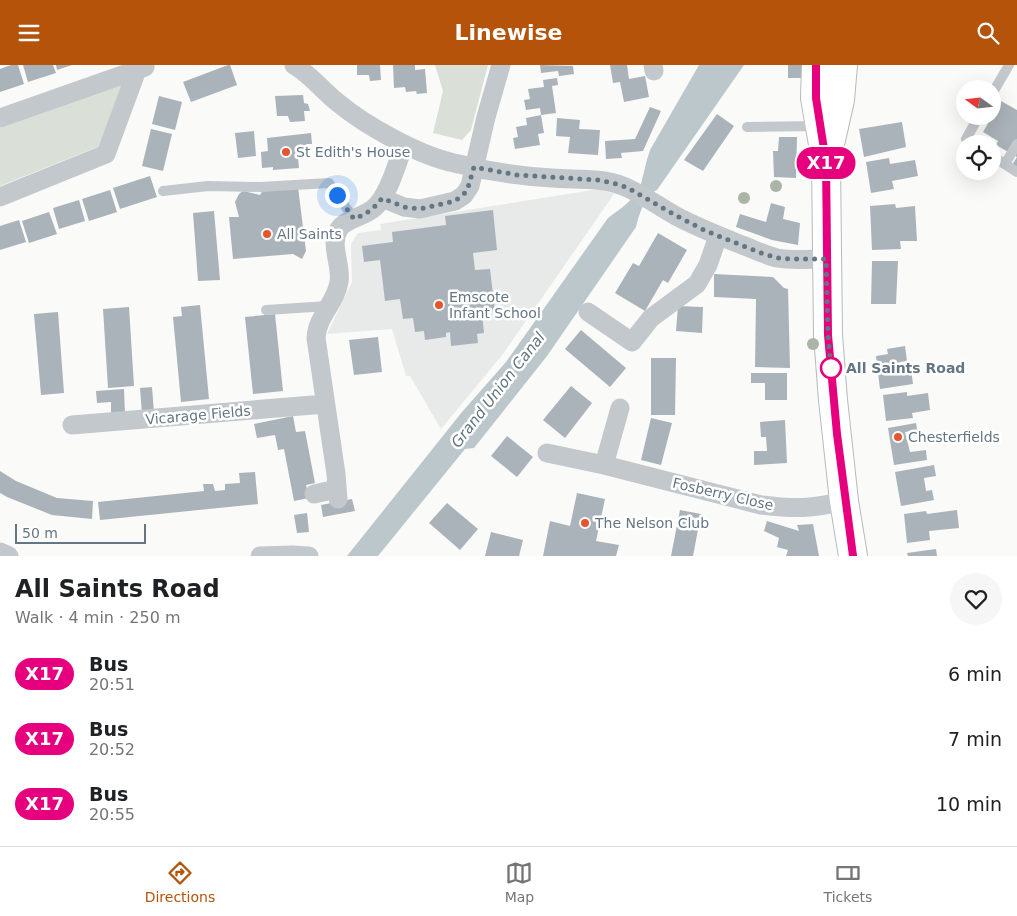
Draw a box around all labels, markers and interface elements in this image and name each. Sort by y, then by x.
icon: menu [15,19,43,47]
icon: search [974,19,1002,47]
text: Linewise [454,20,563,45]
north arrow [956,80,1001,125]
map controls [956,80,1001,180]
button: locate [956,135,1001,180]
place label: St Edith's House [296,144,410,160]
marker: St Edith's House [280,146,292,158]
line badge: X17 [797,147,855,179]
text: X17 [807,152,845,173]
your location [325,183,350,208]
place label: All Saints [277,226,342,242]
marker: All Saints [261,228,273,240]
place label: Emscote Infant School [449,289,541,321]
marker: Emscote Infant School [433,299,445,311]
water label: Grand Union Canal [447,328,549,451]
marker: All Saints Road [820,357,842,379]
place label: All Saints Road [846,360,965,376]
street label: Vicarage Fields [145,402,251,428]
place label: Chesterfields [908,429,1000,445]
marker: Chesterfields [892,431,904,443]
street label: Fosberry Close [671,475,775,513]
place label: The Nelson Club [594,515,709,531]
marker: The Nelson Club [579,517,591,529]
scale bar [15,521,146,544]
text: 50 m [22,525,58,541]
button: heart [950,573,1002,625]
text: All Saints Road [15,575,220,603]
text: Walk · 4 min · 250 m [15,608,180,627]
text: Bus [89,653,128,675]
text: X17 [25,663,64,684]
text: 6 min [948,663,1002,685]
text: 20:51 [89,675,135,694]
text: Bus [89,718,128,740]
text: X17 [25,728,64,749]
text: 7 min [948,728,1002,750]
text: 20:52 [89,740,135,759]
text: Bus [89,783,128,805]
text: X17 [25,793,64,814]
text: 10 min [936,793,1002,815]
text: 20:55 [89,805,135,824]
tab: Directions [145,859,215,905]
tab: Map [505,859,534,905]
tab: Tickets [824,859,872,905]

